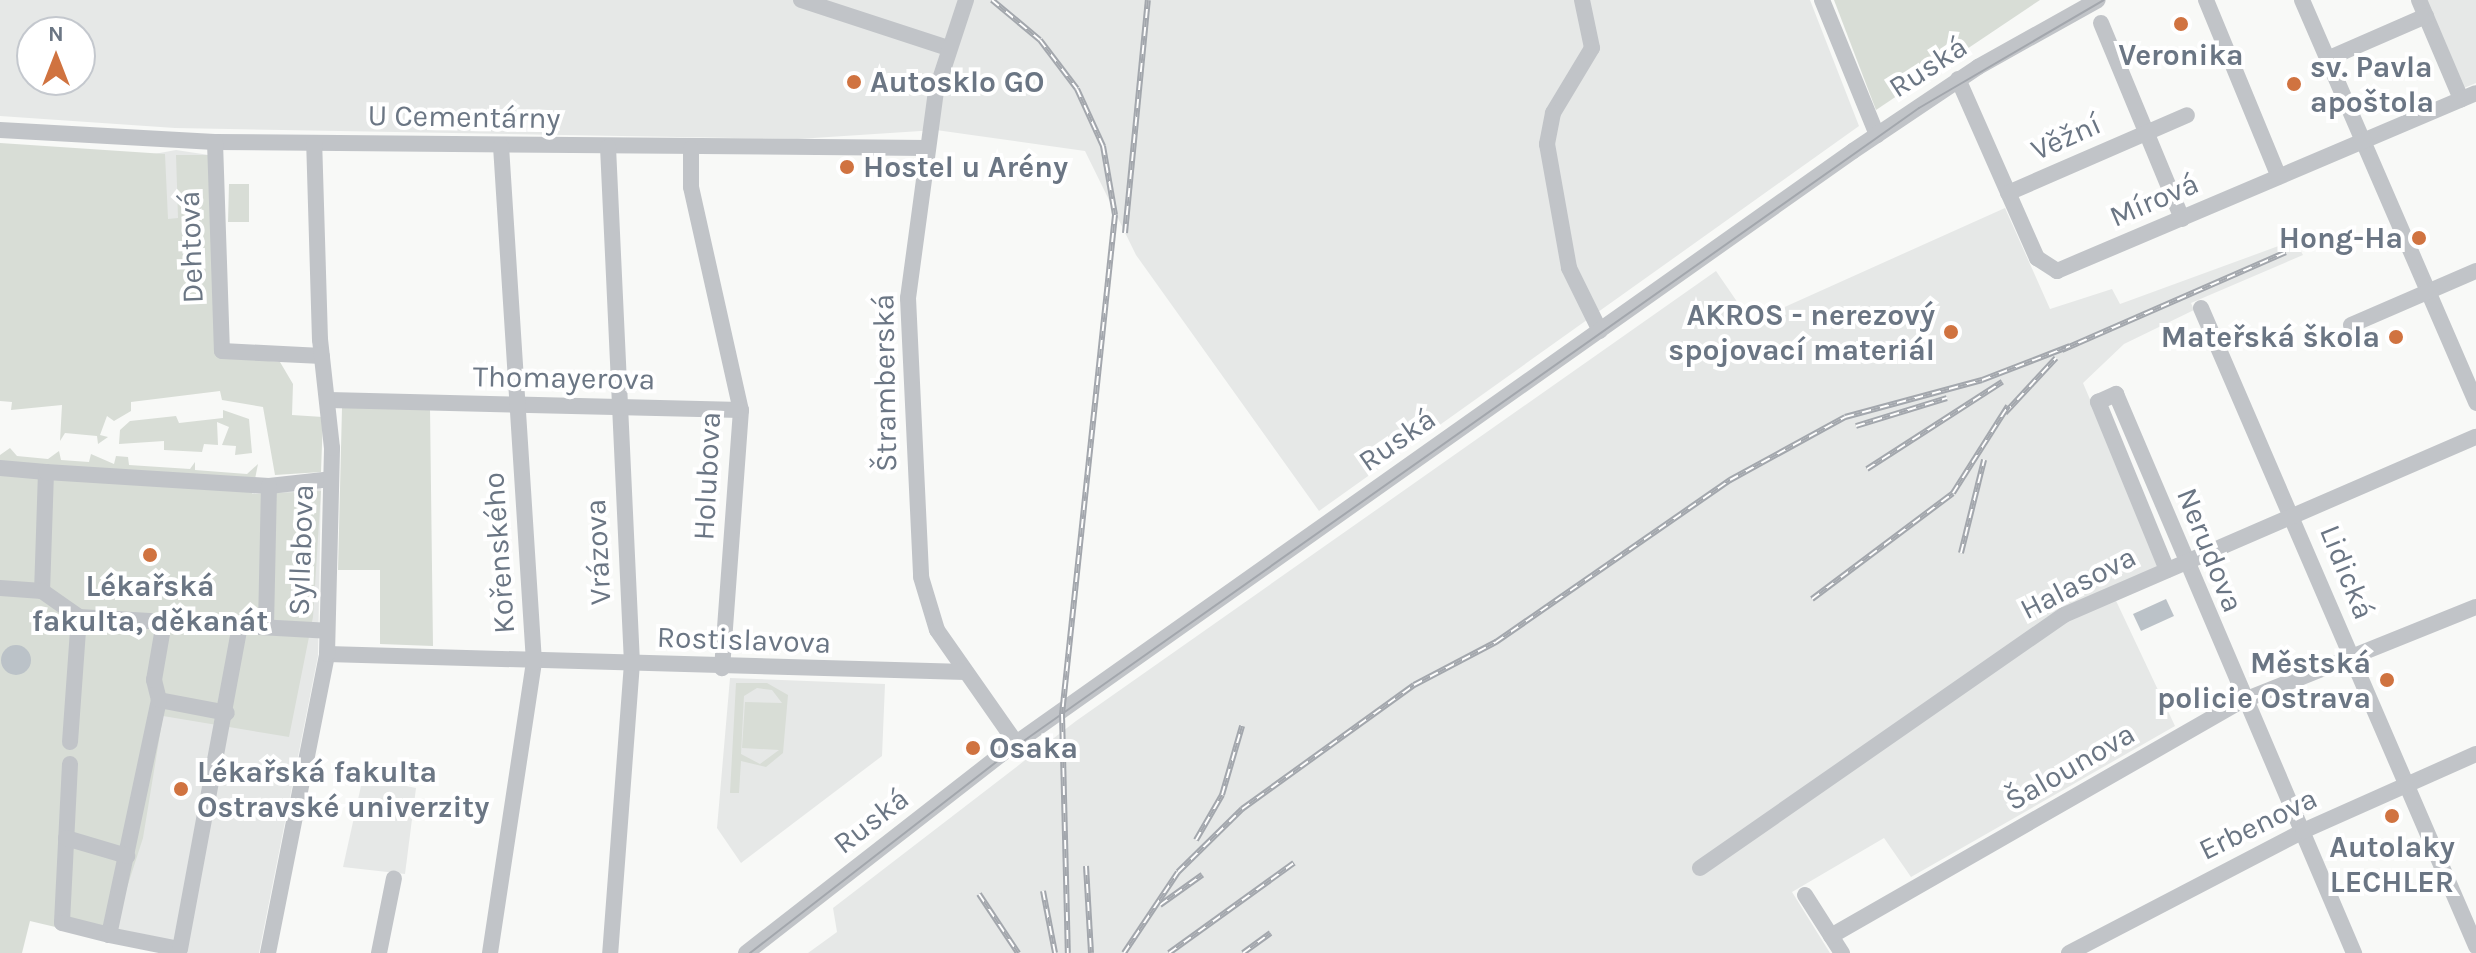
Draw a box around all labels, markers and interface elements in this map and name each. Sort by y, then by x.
marker: Veronika [2172,15,2190,33]
north arrow [16,16,96,96]
text: N [48,21,64,47]
street label: Ruská [1882,29,1974,105]
place label: Veronika [2118,37,2244,73]
place label: sv. Pavla apoštola [2310,49,2434,120]
place label: Autosklo GO [870,64,1044,100]
marker: Autosklo GO [845,73,863,91]
marker: sv. Pavla apoštola [2285,75,2303,93]
street label: U Cementárny [367,97,561,137]
street label: Věžní [2026,106,2106,168]
place label: Hostel u Arény [863,149,1068,185]
marker: Hostel u Arény [838,158,856,176]
street label: Mírová [2104,165,2204,235]
street label: Dehtová [171,190,211,304]
place label: Hong-Ha [2279,220,2403,256]
marker: Hong-Ha [2410,229,2428,247]
street label: Štramberská [865,294,905,472]
place label: AKROS - nerezový spojovací materiál [1668,297,1935,368]
place label: Mateřská škola [2161,319,2380,355]
marker: AKROS - nerezový spojovací materiál [1942,323,1960,341]
marker: Mateřská škola [2387,328,2405,346]
street label: Thomayerova [473,358,655,398]
street label: Ruská [1352,401,1442,479]
street label: Holubova [686,411,728,541]
street label: Kořenského [475,471,523,635]
street label: Nerudova [2169,483,2251,617]
street label: Syllabova [281,484,321,616]
street label: Vrázova [577,498,619,606]
street label: Lidická [2312,520,2382,624]
street label: Halasova [2014,539,2142,627]
marker: Lékařská fakulta, děkanát [141,546,159,564]
place label: Lékařská fakulta, děkanát [32,568,268,638]
street label: Rostislavova [656,619,832,661]
place label: Městská policie Ostrava [2157,645,2371,716]
marker: Městská policie Ostrava [2378,671,2396,689]
street label: Šalounova [1999,715,2141,819]
place label: Osaka [989,730,1078,766]
marker: Osaka [964,739,982,757]
place label: Lékařská fakulta Ostravské univerzity [197,754,489,824]
marker: Lékařská fakulta Ostravské univerzity [172,780,190,798]
street label: Ruská [826,780,916,862]
street label: Erbenova [2193,780,2323,868]
marker: Autolaky LECHLER [2383,807,2401,825]
place label: Autolaky LECHLER [2329,829,2455,900]

